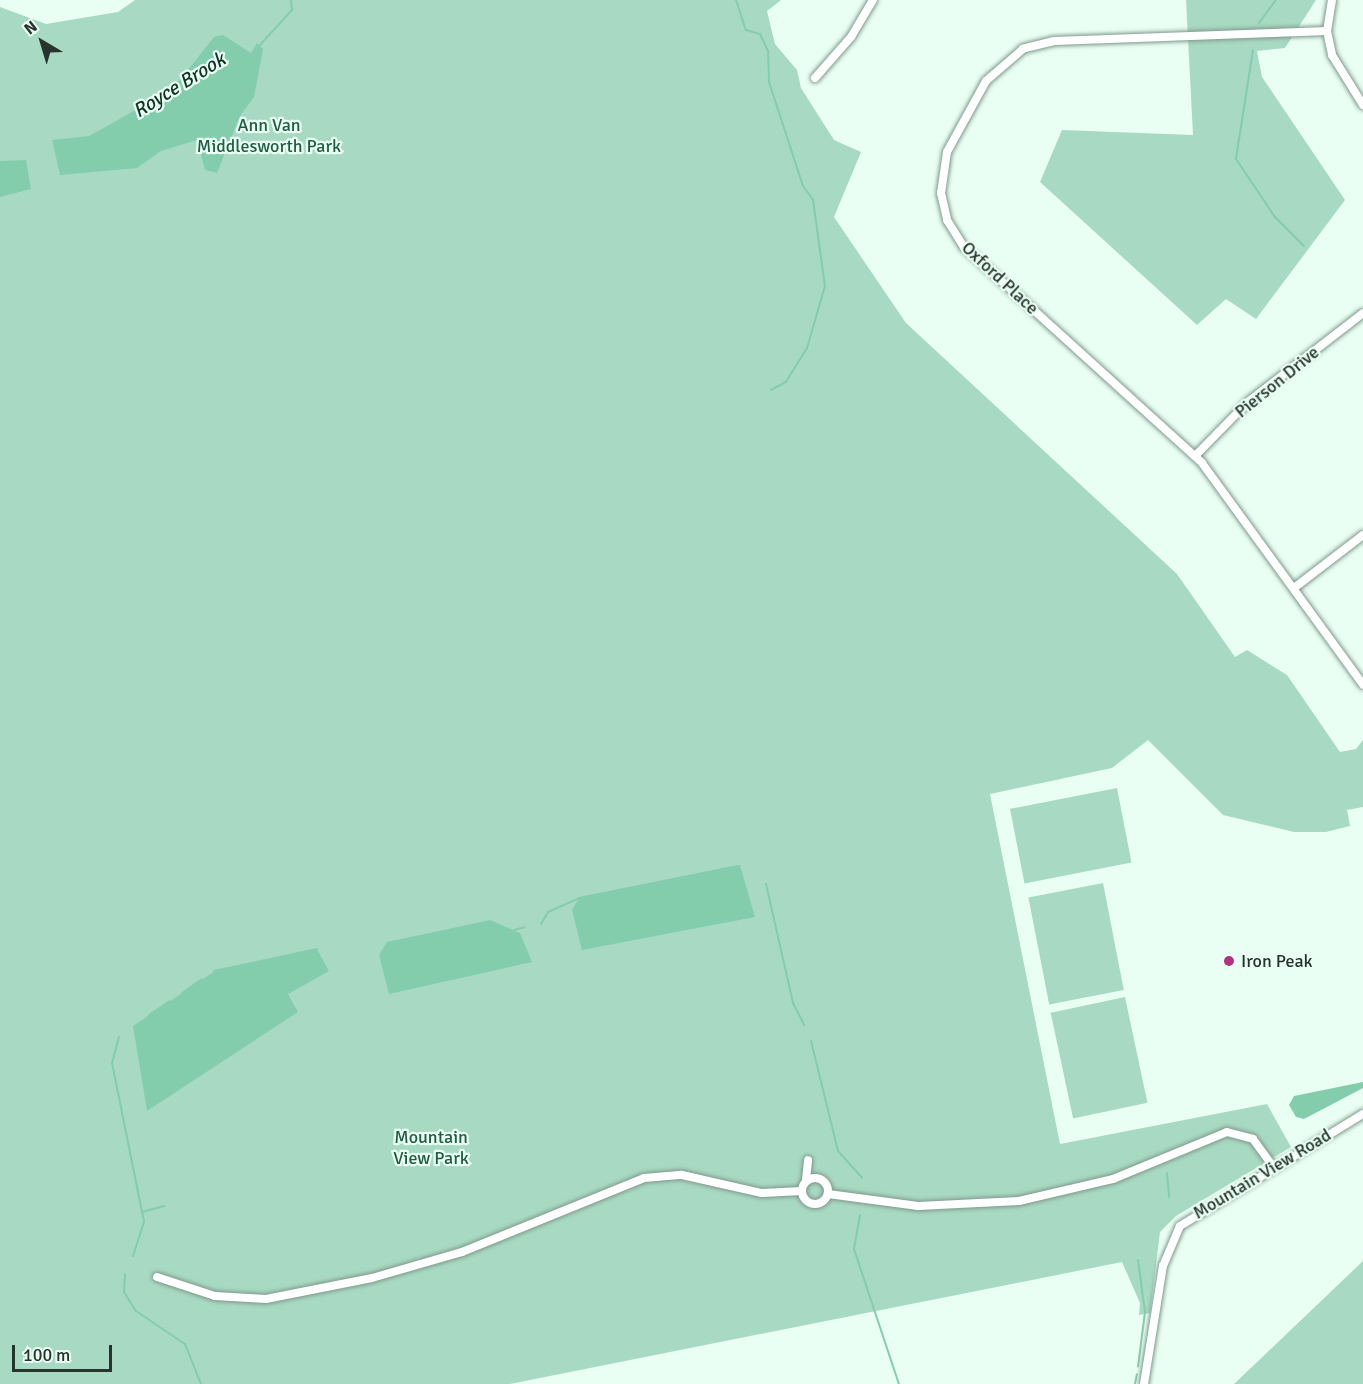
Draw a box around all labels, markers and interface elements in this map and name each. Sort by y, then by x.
north arrow [12,12,72,72]
text: N [20,17,41,39]
water label: Royce Brook [128,47,230,123]
park label: Ann Van Middlesworth Park [197,115,341,158]
street label: Oxford Place [957,237,1043,319]
street label: Pierson Drive [1231,342,1323,422]
place label: Iron Peak [1241,950,1313,972]
marker: Iron Peak [1222,954,1236,968]
street label: Mountain View Road [1189,1124,1335,1224]
park label: Mountain View Park [393,1127,469,1170]
scale bar [15,1333,116,1371]
text: 100 m [23,1344,70,1366]

